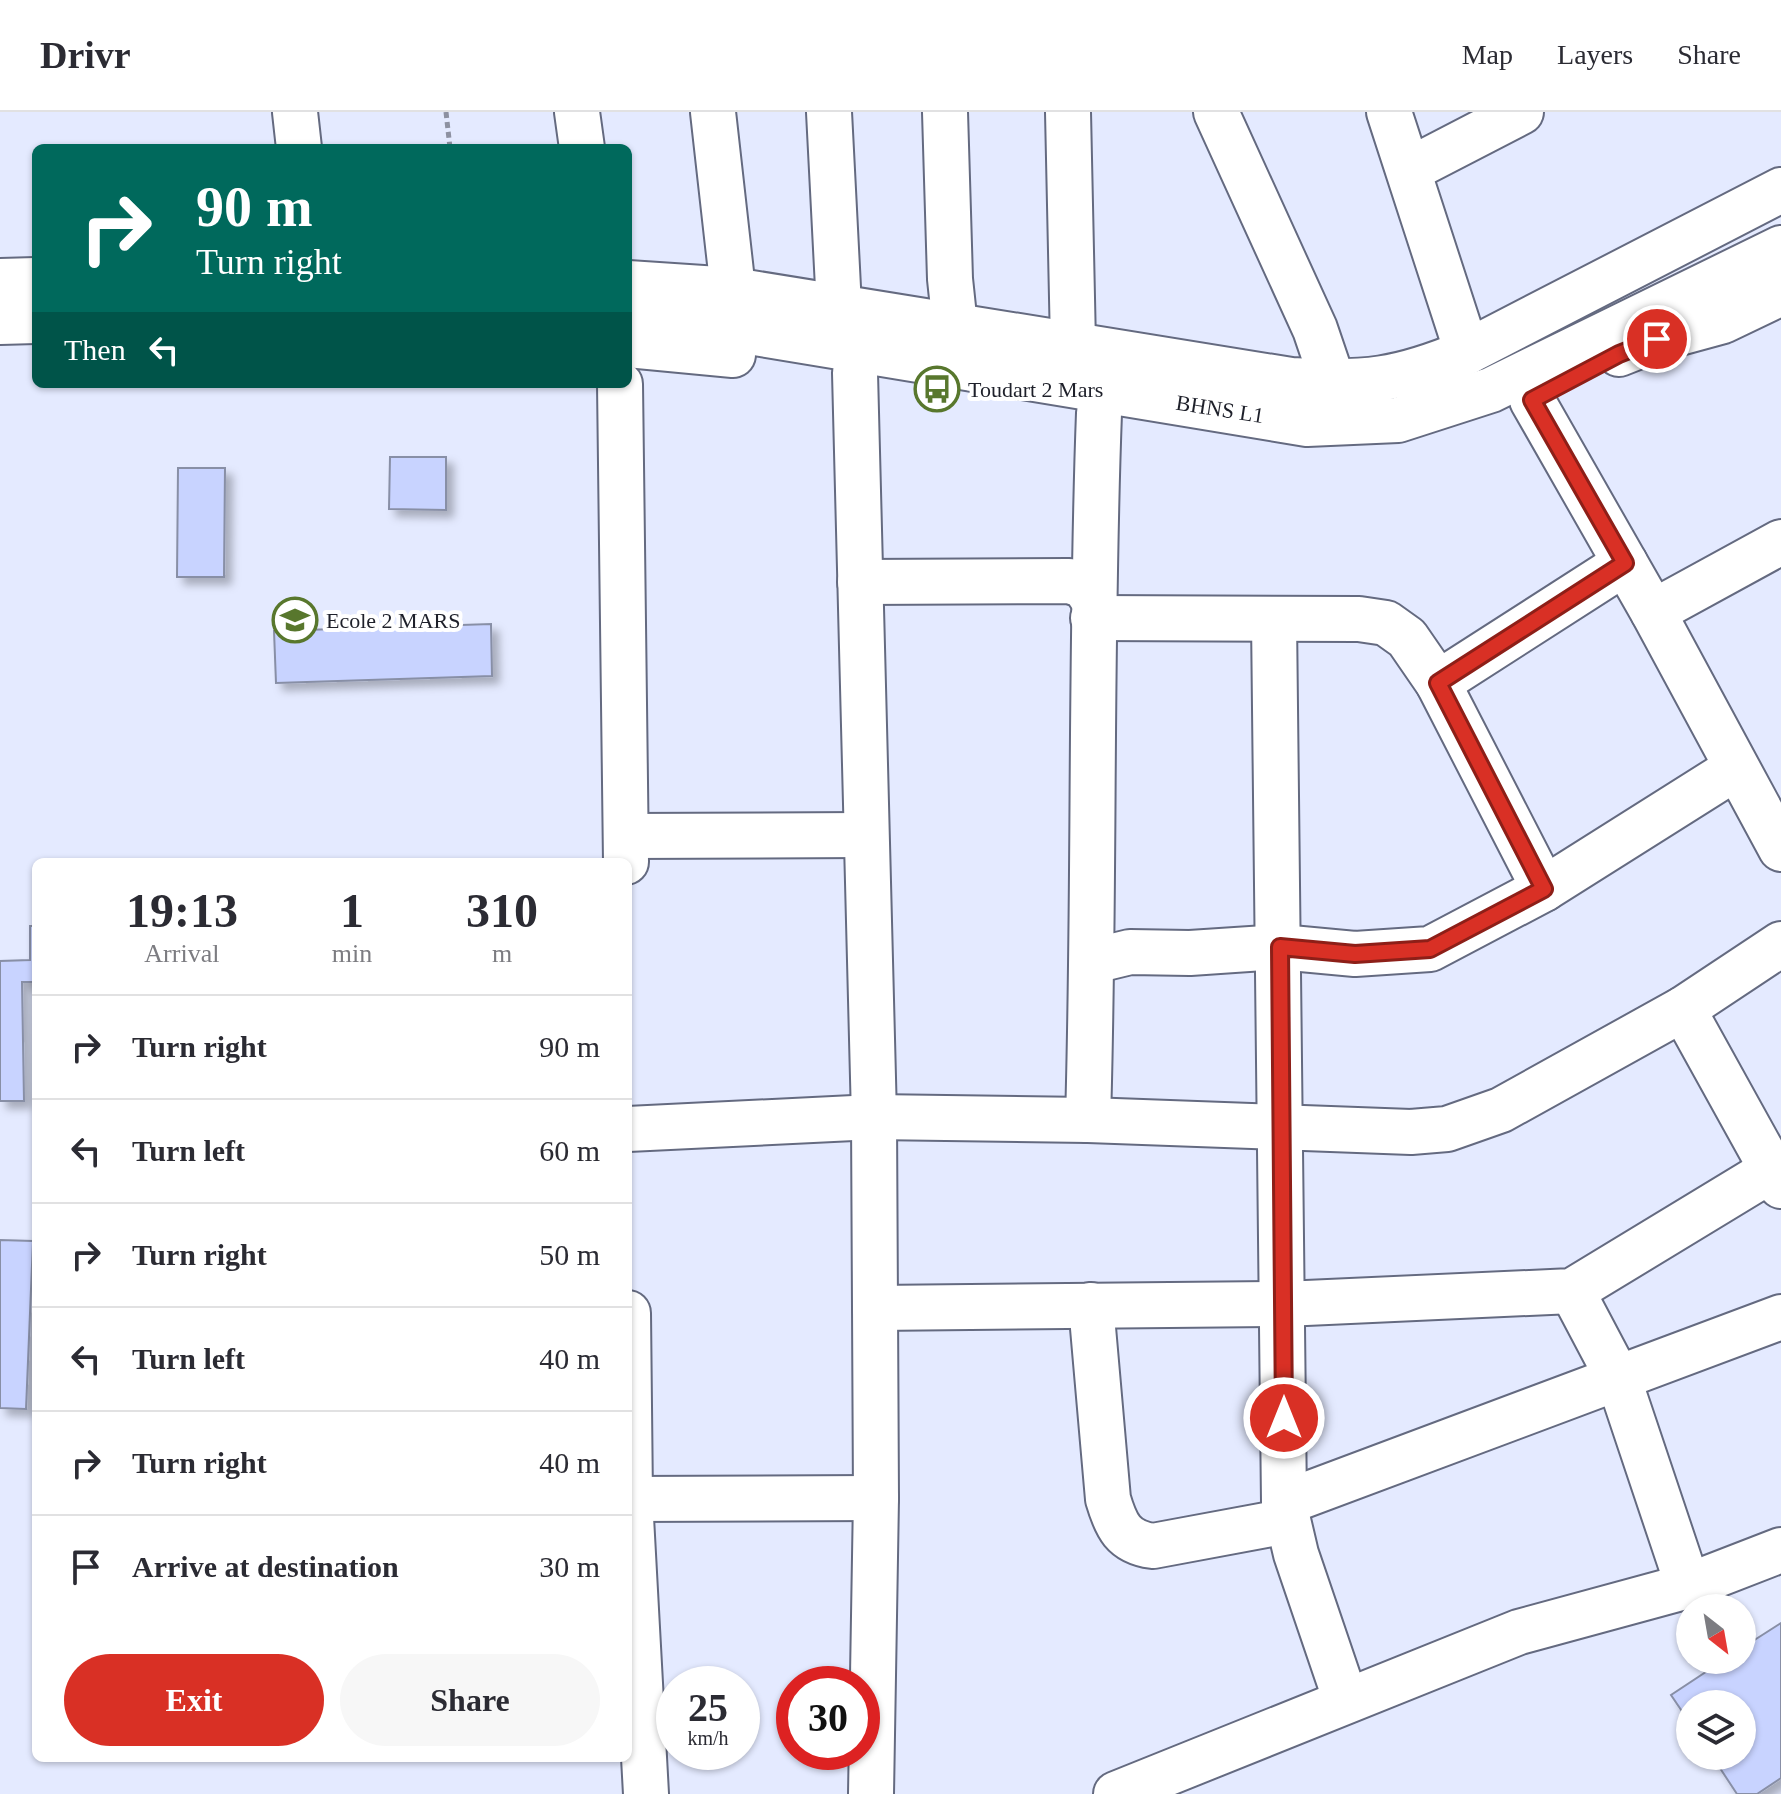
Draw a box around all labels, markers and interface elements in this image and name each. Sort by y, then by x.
text: Drivr [40,34,131,76]
text: Map [1462,39,1513,70]
text: Layers [1557,39,1633,70]
text: Share [1677,39,1741,70]
icon: right [64,176,168,280]
text: 90 m [196,176,313,238]
text: Turn right [196,242,342,282]
pin [1623,305,1691,373]
icon: arrive [1635,317,1679,361]
icon: left [142,328,186,372]
text: Then [64,333,126,366]
bus stop icon: Toudart 2 Mars [913,365,961,413]
place label: Toudart 2 Mars [968,377,1103,402]
street label: BHNS L1 [1174,390,1266,428]
school or university icon: Ecole 2 MARS [271,596,319,644]
place label: Ecole 2 MARS [326,608,460,633]
text: 19:13 [126,884,238,937]
text: 1 [340,884,364,937]
text: 310 [466,884,538,937]
text: Arrival [144,939,219,968]
text: min [332,939,372,968]
text: m [492,939,512,968]
icon: right [64,1025,108,1069]
text: Turn right [132,1030,267,1063]
text: 90 m [539,1030,600,1063]
icon: left [64,1129,108,1173]
text: Turn left [132,1134,245,1167]
text: 60 m [539,1134,600,1167]
icon: right [64,1233,108,1277]
text: Turn right [132,1238,267,1271]
text: 50 m [539,1238,600,1271]
icon: left [64,1337,108,1381]
text: Turn left [132,1342,245,1375]
text: 40 m [539,1342,600,1375]
position arrow [1242,1376,1326,1460]
icon: right [64,1441,108,1485]
text: Turn right [132,1446,267,1479]
text: 40 m [539,1446,600,1479]
icon: arrive [64,1545,108,1589]
text: Arrive at destination [132,1550,399,1583]
text: 30 m [539,1550,600,1583]
north arrow [1676,1594,1756,1674]
map controls [1676,1594,1756,1770]
button: Exit [64,1654,324,1746]
button: Share [340,1654,600,1746]
speed limit sign: 30 [776,1666,880,1770]
text: 25 [688,1685,728,1730]
button: layers [1676,1690,1756,1770]
text: km/h [687,1727,729,1749]

